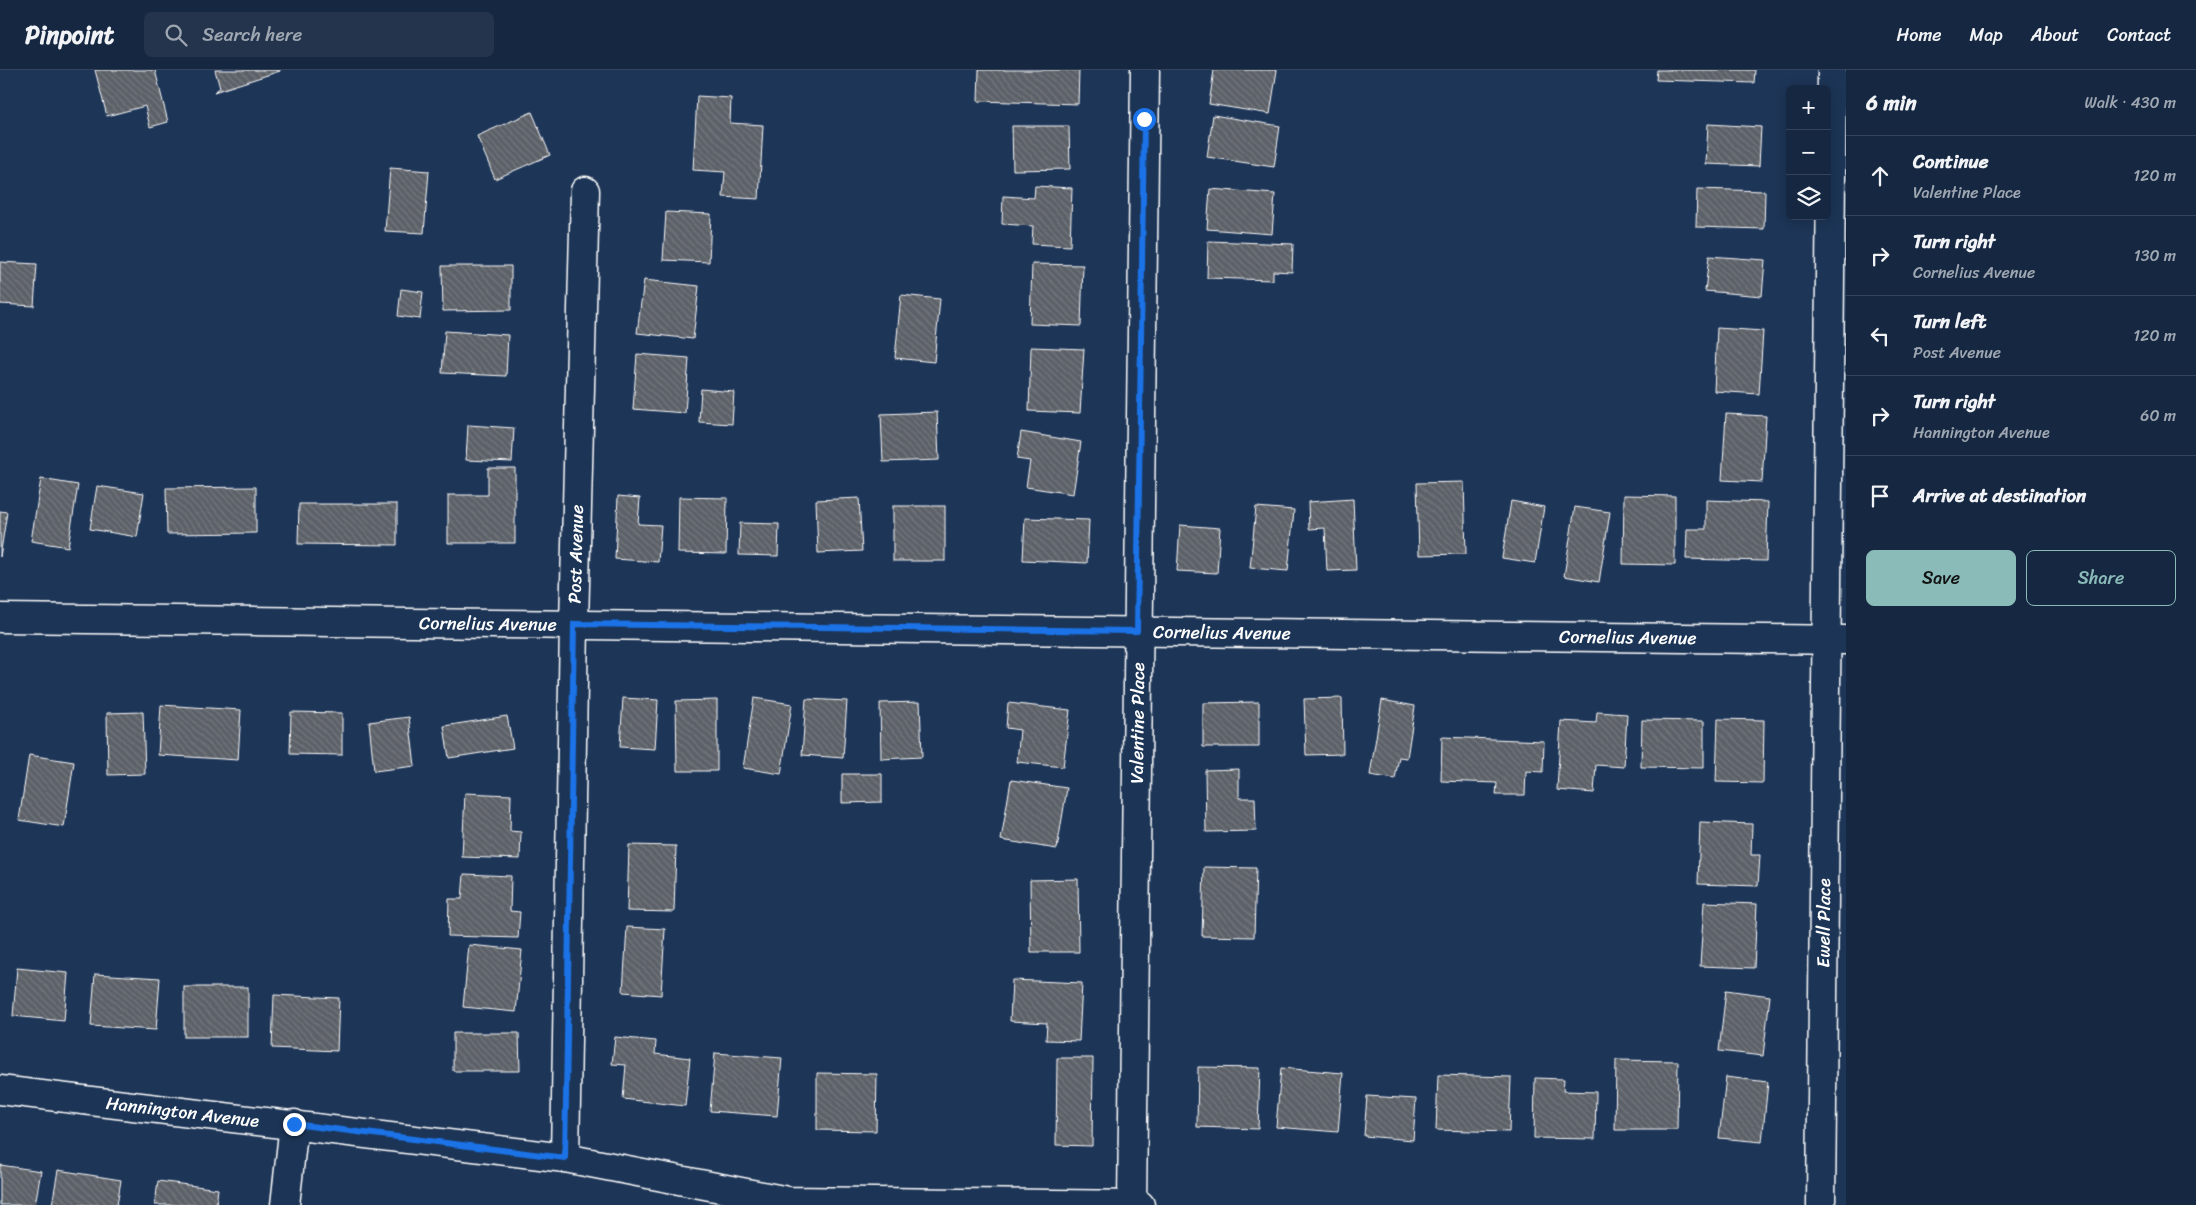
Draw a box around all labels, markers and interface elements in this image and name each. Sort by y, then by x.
search box [144,12,494,57]
text: Pinpoint [25,14,114,56]
text: Search here [202,18,302,51]
text: Home [1897,19,1942,51]
text: Map [1970,19,2003,51]
text: About [2031,19,2079,51]
text: Contact [2107,19,2171,51]
icon: search [162,21,190,49]
text: 6 min [1866,84,1917,122]
map controls [1786,85,1831,220]
button: + [1786,85,1831,130]
text: Walk · 430 m [2085,88,2176,117]
route start [1133,108,1156,131]
button: − [1786,130,1831,175]
text: Continue [1913,145,1989,178]
text: 120 m [2133,161,2176,190]
icon: ahead [1866,162,1894,190]
button: layers [1786,175,1831,220]
text: Valentine Place [1913,178,2021,207]
text: Turn right [1913,225,1995,258]
text: 130 m [2134,241,2176,270]
icon: right [1866,242,1894,270]
text: Cornelius Avenue [1913,258,2035,287]
text: Turn left [1913,305,1986,338]
text: 120 m [2133,321,2176,350]
icon: left [1866,322,1894,350]
text: Post Avenue [1913,338,2001,367]
text: Turn right [1913,385,1995,418]
text: 60 m [2140,401,2176,430]
icon: right [1866,402,1894,430]
text: Hannington Avenue [1913,418,2050,447]
text: Arrive at destination [1913,479,2086,512]
icon: arrive [1866,482,1894,510]
street label: Post Avenue [559,504,593,604]
button: Save [1866,550,2016,606]
button: Share [2026,550,2176,606]
street label: Cornelius Avenue [419,607,557,641]
street label: Cornelius Avenue [1153,616,1291,649]
street label: Cornelius Avenue [1559,621,1697,654]
street label: Valentine Place [1121,662,1154,784]
street label: Ewell Place [1807,878,1840,968]
street label: Hannington Avenue [104,1087,261,1137]
route end [283,1113,306,1136]

